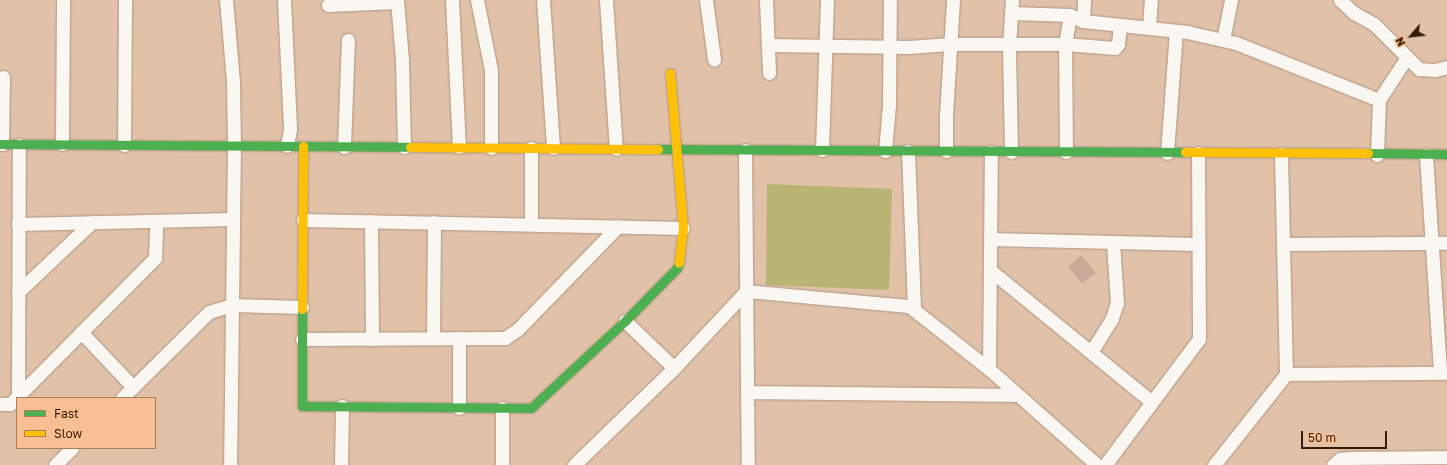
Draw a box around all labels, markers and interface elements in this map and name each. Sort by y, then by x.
north arrow [1391,16,1431,56]
text: N [1392,35,1408,49]
legend [16,397,156,449]
text: Fast [54,406,79,421]
scale bar [1303,423,1389,449]
text: Slow [54,426,82,441]
text: 50 m [1308,430,1336,445]

